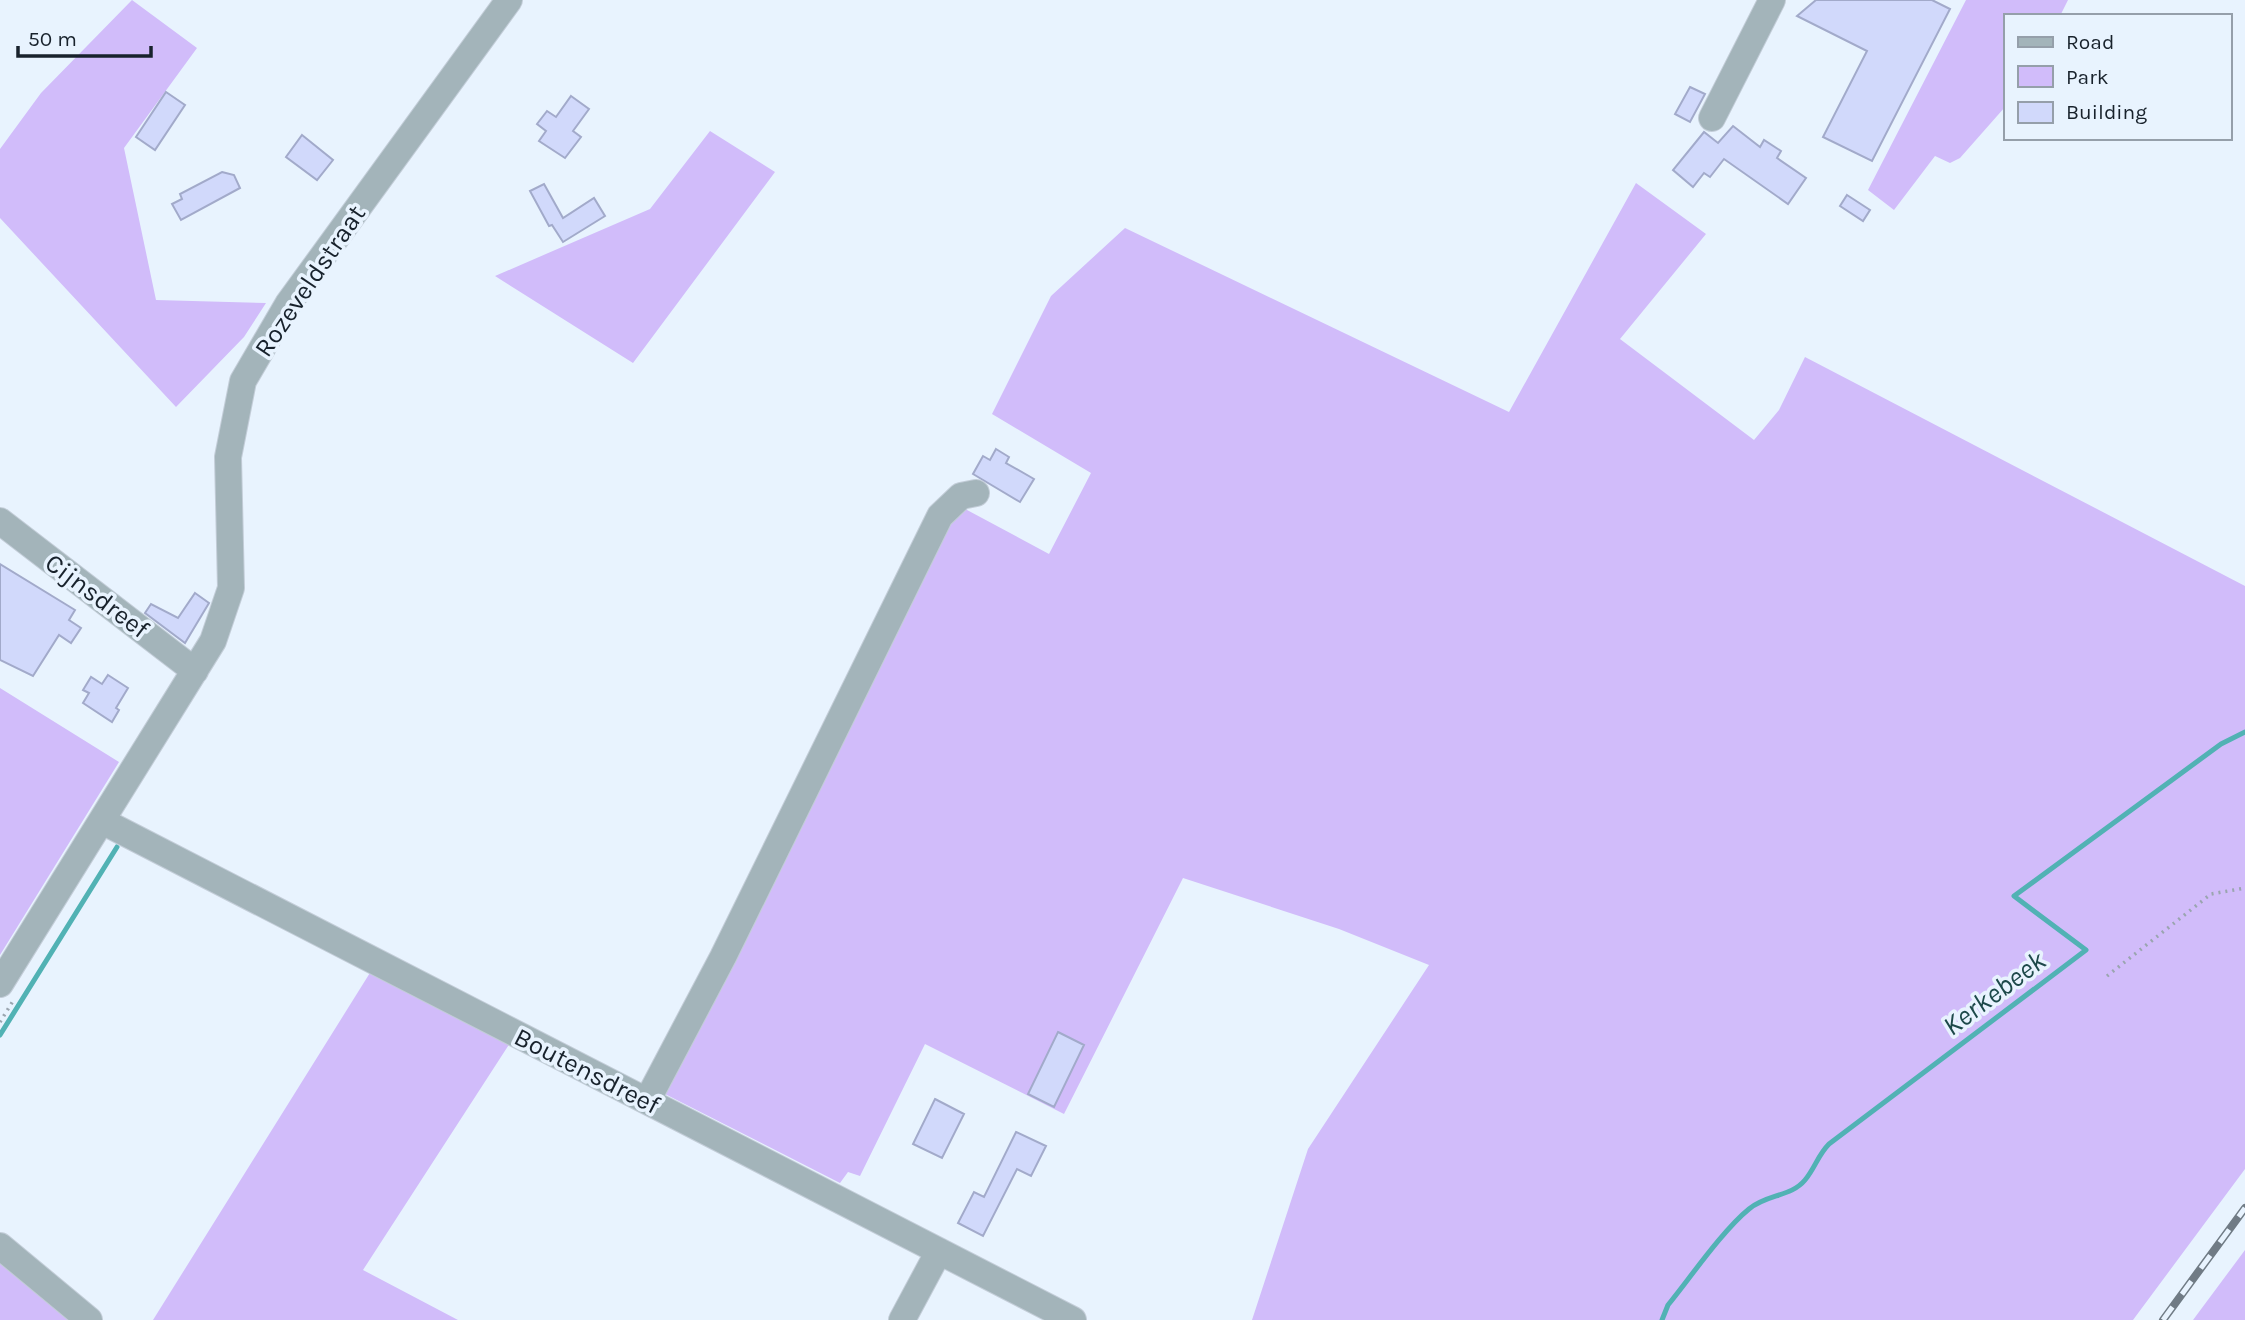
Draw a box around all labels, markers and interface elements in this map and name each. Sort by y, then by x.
scale bar [18,14,150,58]
legend [2004,14,2231,140]
text: 50 m [28,27,77,51]
text: Road [2066,30,2114,54]
text: Park [2066,65,2109,89]
text: Building [2066,100,2147,124]
street label: Rozeveldstraat [248,199,372,363]
street label: Cijnsdreef [39,547,156,646]
water label: Kerkebeek [1936,943,2052,1042]
street label: Boutensdreef [509,1021,666,1121]

